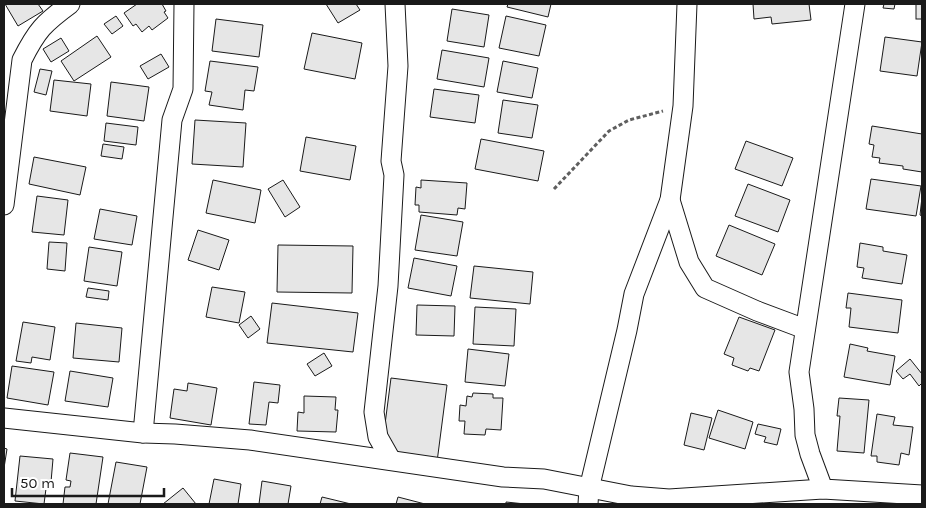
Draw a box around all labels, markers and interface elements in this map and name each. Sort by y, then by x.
scale bar [12,466,165,498]
text: 50 m [20,474,55,492]

